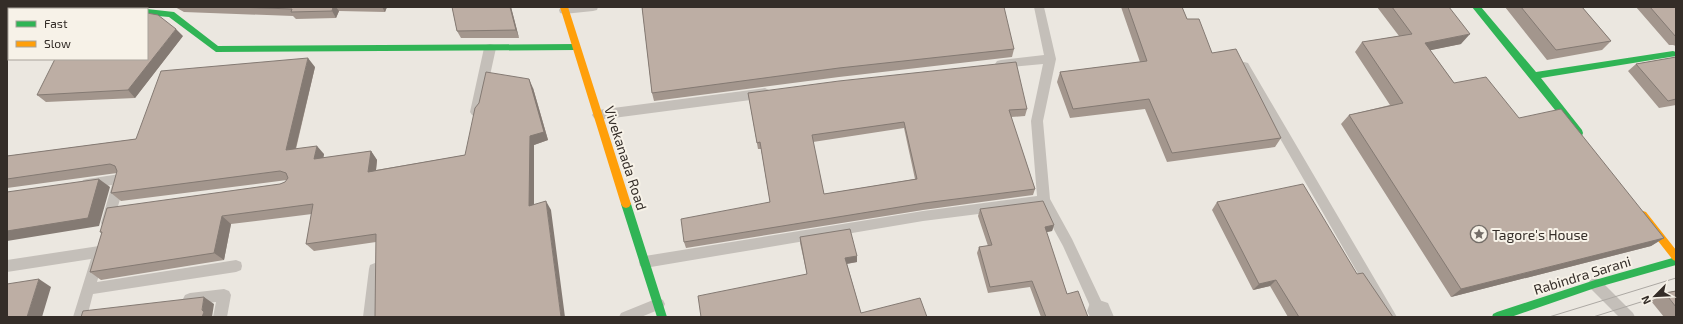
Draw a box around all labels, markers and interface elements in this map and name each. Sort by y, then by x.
legend [8,8,148,60]
text: Fast [44,16,68,30]
text: Slow [44,36,71,50]
street label: Vivekanada Road [601,104,651,212]
place icon: Tagore's House [1469,224,1489,244]
place label: Tagore's House [1492,226,1588,243]
street label: Rabindra Sarani [1531,252,1633,298]
north arrow [1635,276,1675,316]
text: N [1638,294,1653,307]

